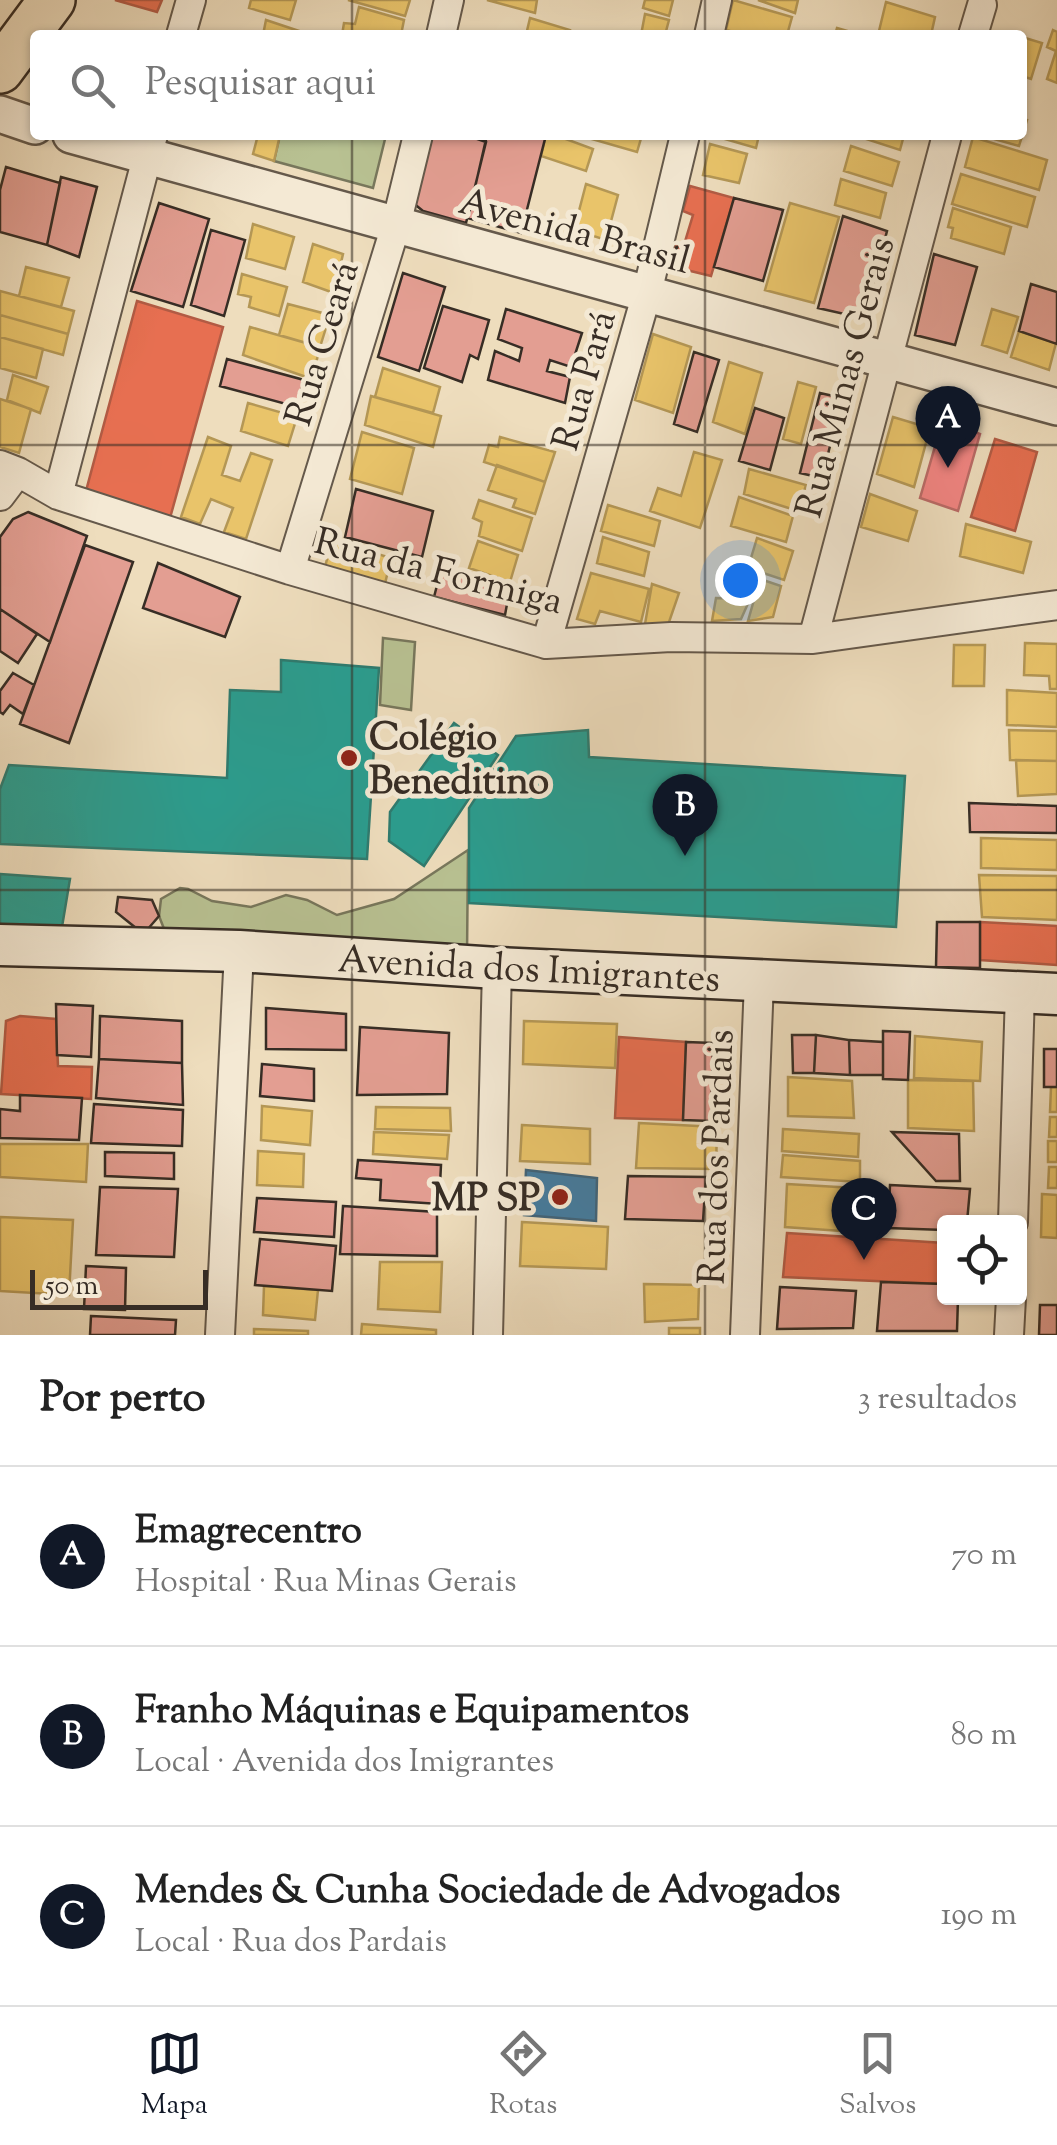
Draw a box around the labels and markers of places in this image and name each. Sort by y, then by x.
pin: A [916,386,980,468]
place label: Colégio Beneditino [369,713,549,811]
marker: Colégio Beneditino [338,747,360,769]
pin: B [652,774,718,856]
place label: MP SP [431,1174,540,1228]
pin: C [832,1178,896,1260]
marker: MP SP [549,1186,571,1208]

